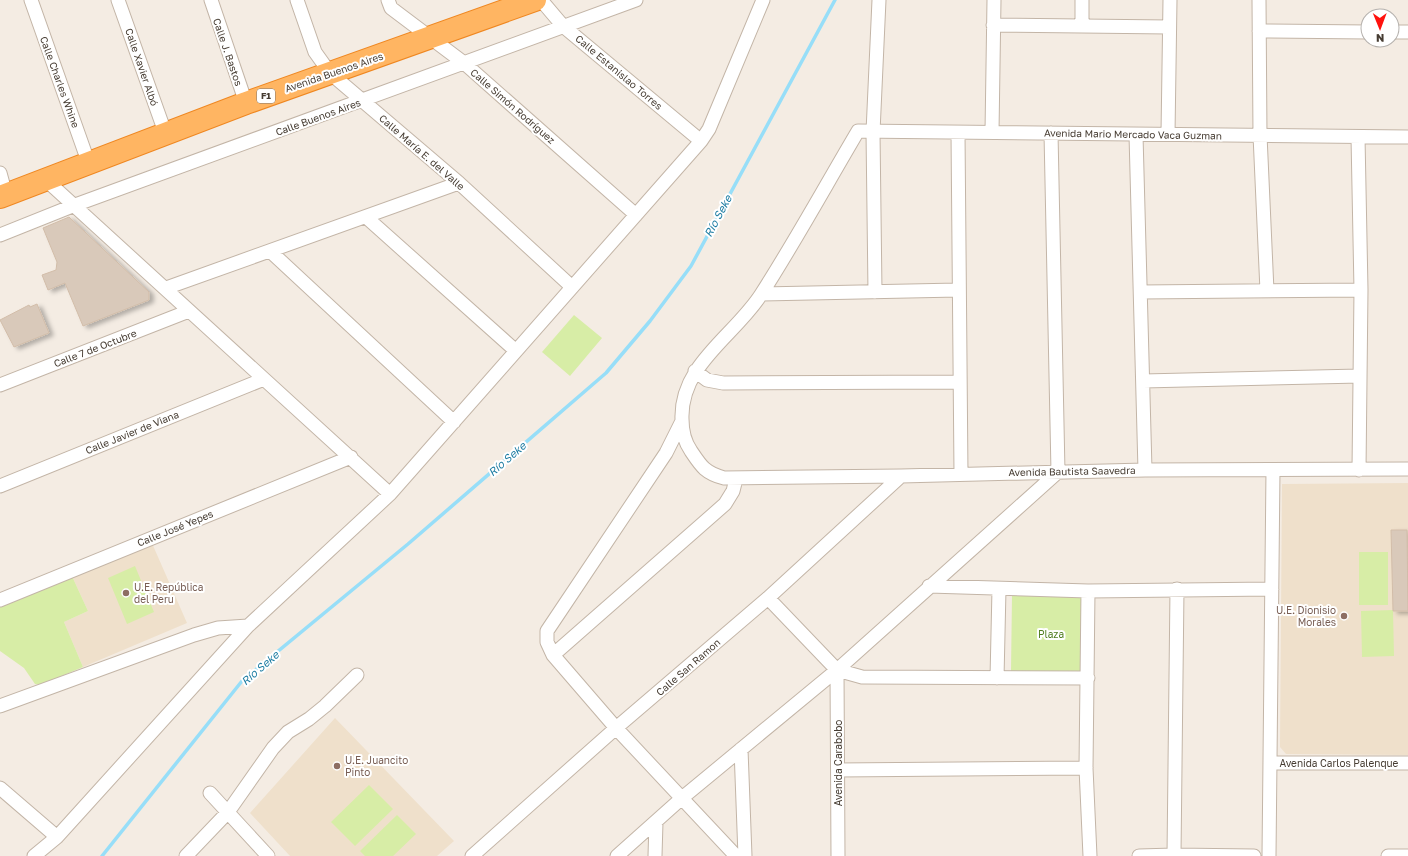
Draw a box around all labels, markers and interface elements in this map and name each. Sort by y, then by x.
north arrow [1360,8,1400,48]
street label: Calle J. Bastos [211,17,245,87]
street label: Calle Xavier Albó [123,27,161,107]
street label: Calle Estanislao Torres [573,32,665,112]
text: N [1376,32,1384,45]
street label: Calle Charles Whine [38,35,82,130]
street label: Avenida Buenos Aires [283,50,385,94]
street label: Calle Simón Rodríguez [468,66,558,146]
road number: F1 [257,89,275,103]
street label: Calle Buenos Aires [274,96,362,138]
street label: Calle María E. del Valle [377,112,467,192]
street label: Avenida Mario Mercado Vaca Guzman [1044,126,1222,142]
water label: Río Seke [701,191,735,239]
street label: Calle 7 de Octubre [52,327,138,369]
street label: Calle Javier de Viana [83,408,181,456]
water label: Río Seke [485,438,529,478]
street label: Avenida Bautista Saavedra [1008,464,1136,478]
street label: Calle José Yepes [135,507,215,549]
place label: U.E. República del Peru [134,581,203,605]
marker: U.E. República del Peru [121,588,131,598]
place label: U.E. Dionisio Morales [1276,604,1336,628]
marker: U.E. Dionisio Morales [1339,611,1349,621]
park label: Plaza [1038,628,1064,640]
street label: Calle San Ramon [653,636,723,698]
water label: Río Seke [238,647,282,687]
street label: Avenida Carabobo [832,720,844,806]
place label: U.E. Juancito Pinto [345,754,408,778]
street label: Avenida Carlos Palenque [1280,757,1399,769]
marker: U.E. Juancito Pinto [332,761,342,771]

